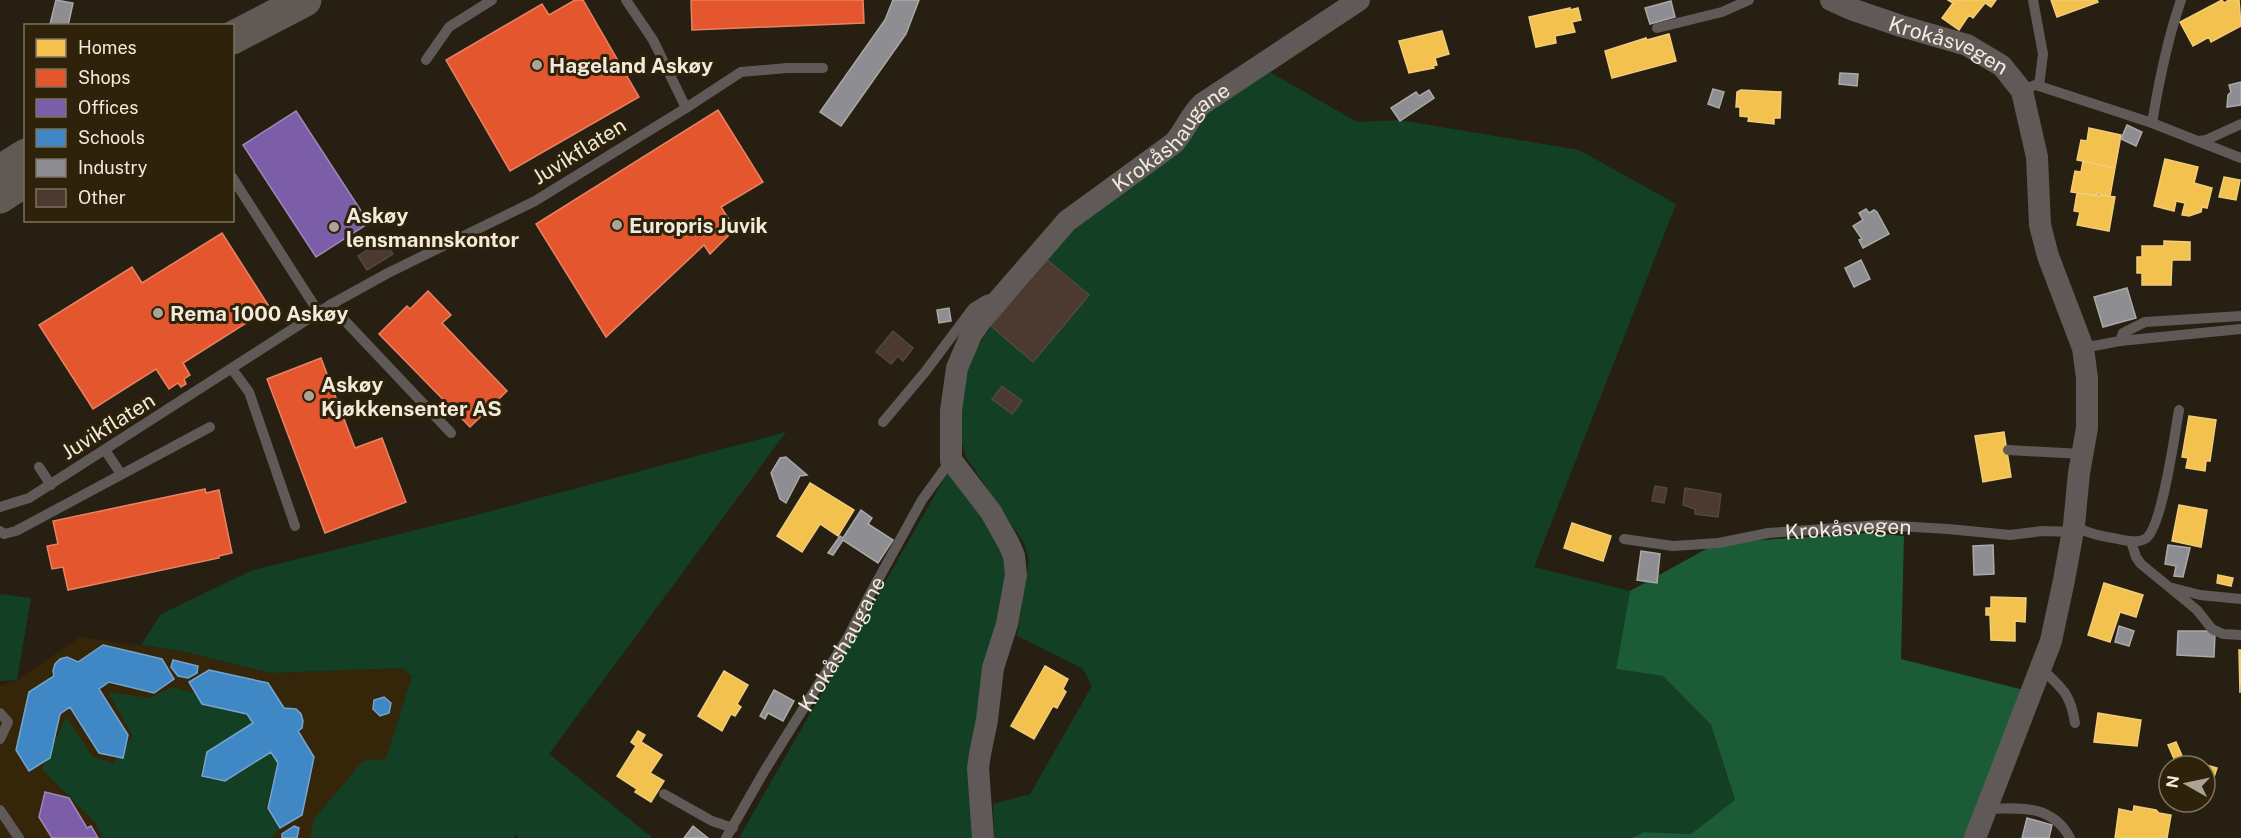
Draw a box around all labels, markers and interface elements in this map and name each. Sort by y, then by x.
street label: Krokåsvegen [1885,10,2013,79]
legend [24,24,234,222]
text: Homes [78,37,137,58]
place label: Hageland Askøy [549,53,713,78]
marker: Hageland Askøy [530,58,544,72]
text: Shops [78,67,130,88]
street label: Krokåshaugane [1107,77,1234,197]
text: Offices [78,97,138,118]
street label: Juvikflaten [528,112,630,190]
text: Schools [78,127,145,148]
text: Industry [78,157,148,178]
text: Other [78,187,126,208]
place label: Askøy lensmannskontor [346,203,520,252]
place label: Europris Juvik [629,213,768,238]
marker: Europris Juvik [610,218,624,232]
marker: Askøy lensmannskontor [327,220,341,234]
place label: Rema 1000 Askøy [170,301,348,326]
marker: Rema 1000 Askøy [151,306,165,320]
place label: Askøy Kjøkkensenter AS [321,372,502,421]
street label: Juvikflaten [57,387,159,465]
marker: Askøy Kjøkkensenter AS [302,389,316,403]
street label: Krokåsvegen [1784,512,1912,544]
street label: Krokåshaugane [792,572,890,716]
north arrow [2157,754,2217,814]
text: N [2162,774,2183,789]

